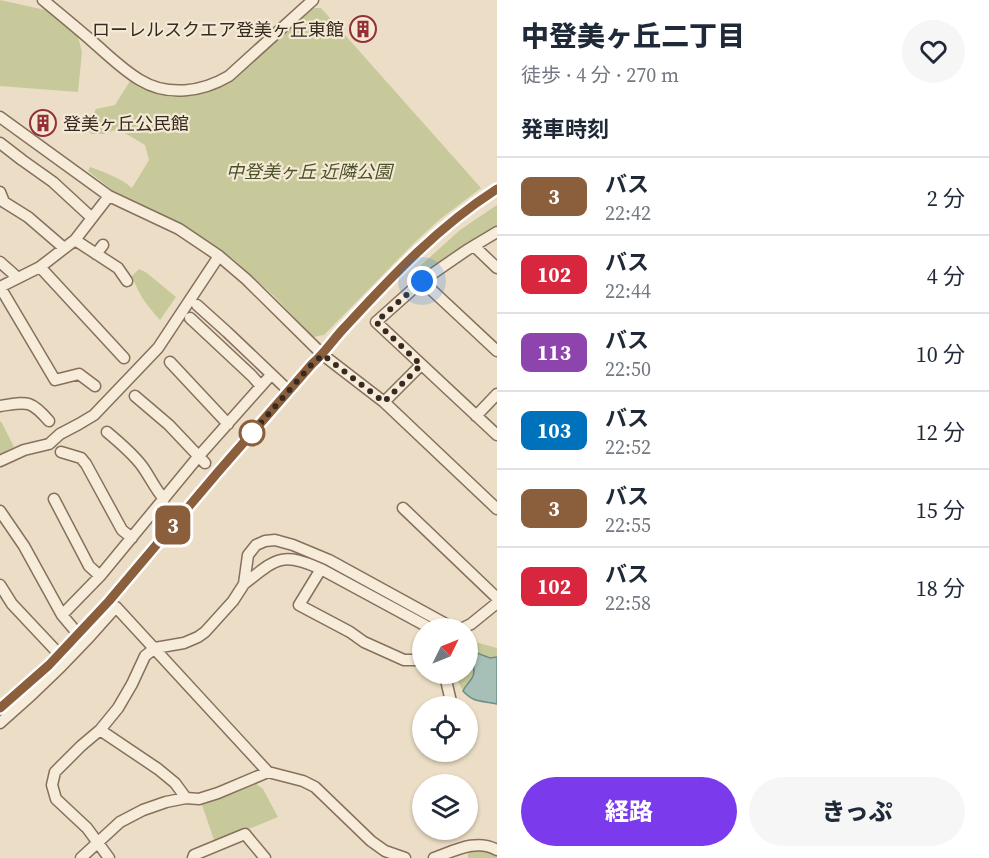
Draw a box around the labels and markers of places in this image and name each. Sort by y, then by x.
building icon: ローレルスクエア登美ヶ丘東館 [348,14,378,44]
place label: ローレルスクエア登美ヶ丘東館 [92,17,344,42]
building icon: 登美ヶ丘公民館 [28,108,58,138]
place label: 登美ヶ丘公民館 [63,111,189,136]
unlabelled marker [239,420,265,446]

